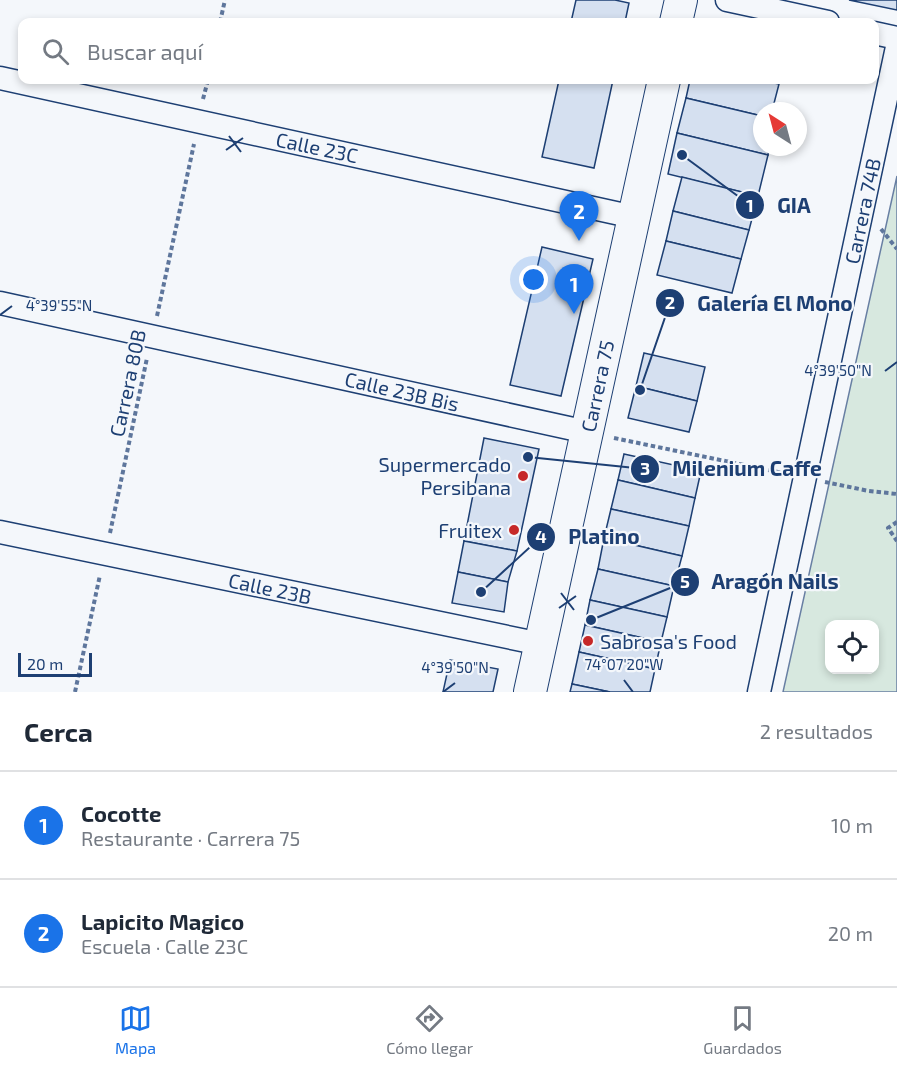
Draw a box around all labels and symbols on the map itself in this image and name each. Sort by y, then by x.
north arrow [753,102,807,156]
street label: Calle 23C [274,127,360,167]
street label: Carrera 74B [839,156,885,266]
callout: GIA [735,186,822,225]
pin: 2 [560,192,598,241]
text: GIA [777,192,811,217]
text: 1 [746,194,754,216]
pin: 1 [554,264,594,314]
your location [519,265,548,294]
callout: Galería El Mono [655,284,865,323]
text: Galería El Mono [697,290,853,315]
text: 2 [665,291,675,313]
text: 4°39'55"N [26,296,92,314]
street label: Carrera 80B [104,327,150,439]
street label: Carrera 75 [576,338,618,434]
text: 4°39'50"N [804,361,872,379]
street label: Calle 23B Bis [343,366,461,416]
callout: Milenium Caffe [630,449,834,488]
place label: Supermercado Persibana [378,452,511,499]
text: Milenium Caffe [672,455,822,480]
text: 3 [640,457,650,479]
marker: Supermercado Persibana [516,469,530,483]
callout: Platino [526,517,651,556]
place label: Fruitex [438,518,502,542]
marker: Fruitex [507,523,521,537]
text: Platino [568,523,640,548]
text: 4 [535,525,547,547]
callout: Aragón Nails [670,562,851,601]
street label: Calle 23B [226,568,314,608]
text: Aragón Nails [711,568,839,593]
text: 5 [680,570,690,592]
place label: Sabrosa's Food [600,629,737,653]
marker: Sabrosa's Food [581,634,595,648]
scale bar [18,650,92,678]
text: 74°07'20"W [584,655,664,673]
text: 4°39'50"N [421,658,489,676]

